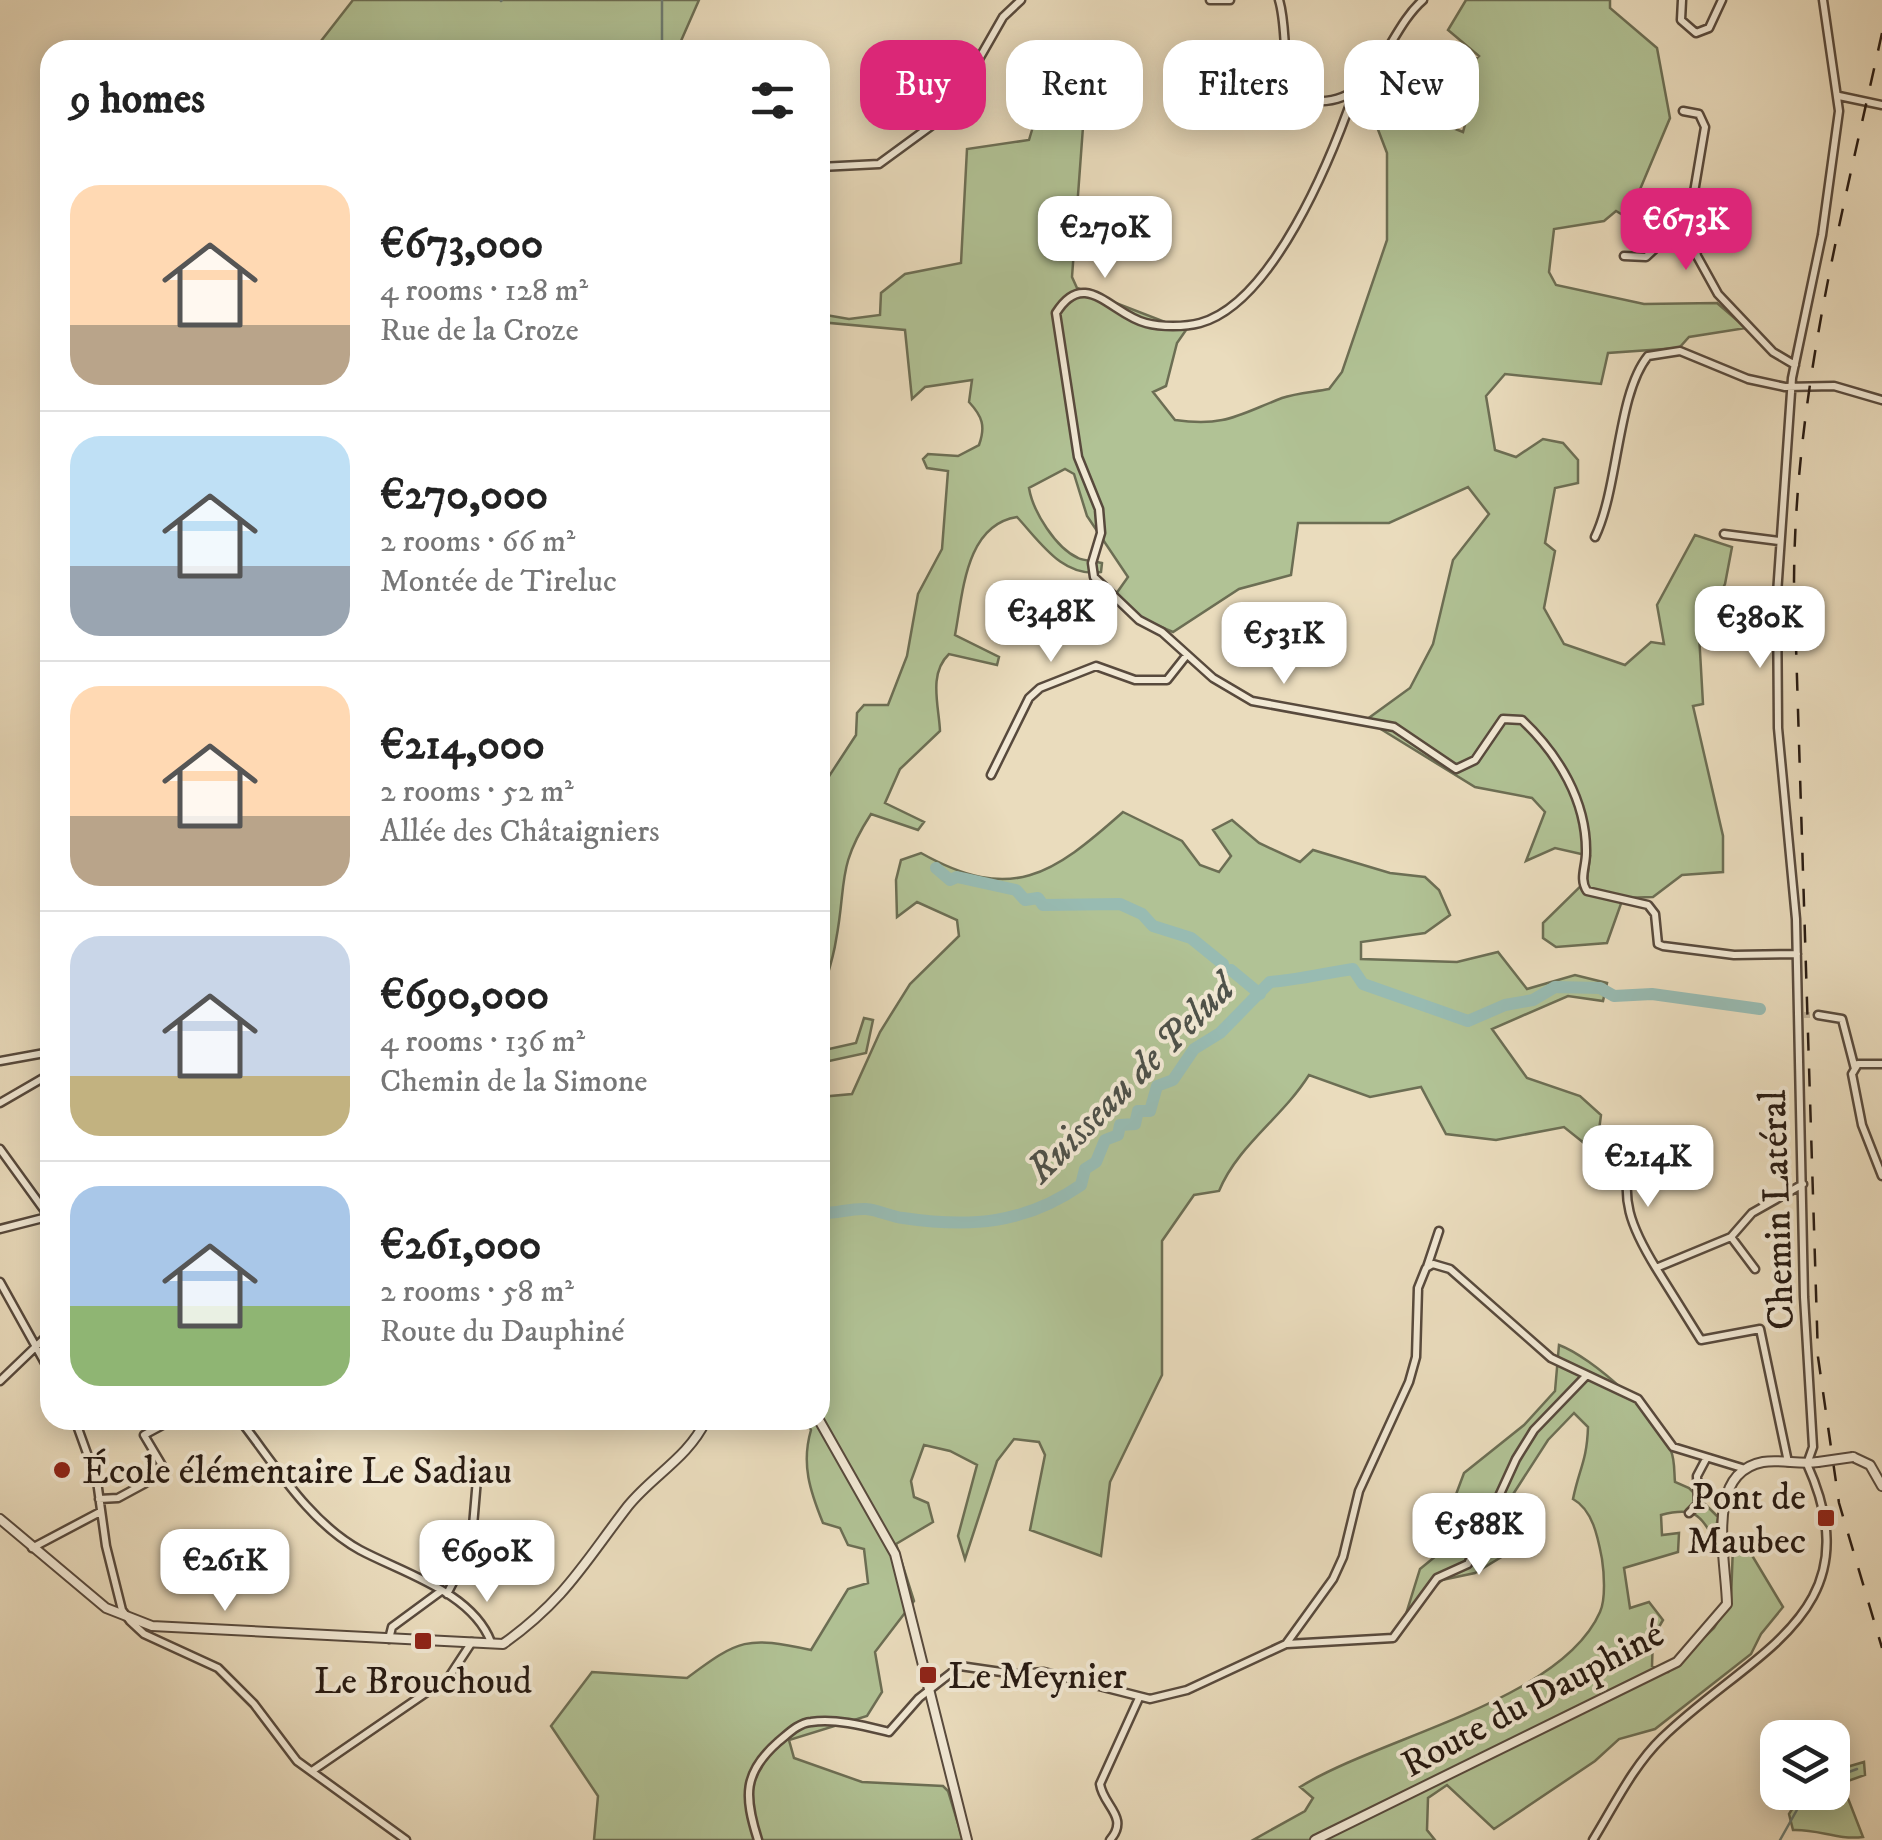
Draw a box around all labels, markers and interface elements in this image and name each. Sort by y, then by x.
chip: Buy [860,40,986,130]
chip: Rent [1006,40,1143,130]
chip: Filters [1163,40,1324,130]
chip: New [1344,40,1479,130]
icon: filters [745,73,800,128]
text: 9 homes [70,74,205,126]
pin: €673K [1616,188,1756,273]
pin: €270K [1035,196,1175,281]
text: €673K [1643,200,1729,240]
text: €270K [1060,208,1150,248]
text: €673,000 [380,219,543,271]
icon: home [150,225,270,345]
text: 4 rooms · 128 m² [380,271,588,311]
text: Rue de la Croze [380,311,579,351]
text: €270,000 [380,470,548,522]
icon: home [150,476,270,596]
text: 2 rooms · 66 m² [380,522,575,562]
text: Montée de Tireluc [380,562,617,602]
pin: €348K [981,580,1121,665]
pin: €380K [1690,586,1830,671]
text: €348K [1007,592,1095,632]
text: €380K [1717,598,1803,638]
pin: €531K [1214,602,1354,687]
text: €531K [1244,614,1324,654]
text: €214,000 [380,720,545,772]
icon: home [150,726,270,846]
text: 2 rooms · 52 m² [380,772,574,812]
text: Allée des Châtaigniers [380,812,660,852]
water label: Ruisseau de Pelud [1016,961,1250,1196]
text: €690,000 [380,970,549,1022]
icon: home [150,976,270,1096]
text: 4 rooms · 136 m² [380,1022,585,1062]
text: Chemin de la Simone [380,1062,648,1102]
street label: Chemin Latéral [1750,1088,1806,1331]
pin: €214K [1578,1125,1718,1210]
text: €214K [1604,1137,1692,1177]
text: €261,000 [380,1220,541,1272]
icon: home [150,1226,270,1346]
text: 2 rooms · 58 m² [380,1272,574,1312]
text: Route du Dauphiné [380,1312,624,1352]
place label: École élémentaire Le Sadiau [82,1448,512,1496]
marker: École élémentaire Le Sadiau [51,1459,73,1481]
place label: Pont de Maubec [1687,1474,1806,1566]
pin: €588K [1409,1493,1549,1578]
text: €588K [1434,1505,1524,1545]
marker: Pont de Maubec [1815,1507,1837,1529]
pin: €690K [417,1520,557,1605]
pin: €261K [155,1529,295,1614]
text: €690K [441,1532,533,1572]
text: €261K [182,1541,268,1581]
street label: Route du Dauphiné [1393,1610,1673,1789]
marker: Le Brouchoud [412,1630,434,1652]
place label: Le Meynier [948,1653,1127,1701]
place label: Le Brouchoud [314,1658,532,1706]
marker: Le Meynier [917,1664,939,1686]
map controls [1760,1720,1850,1810]
button: layers [1760,1720,1850,1810]

